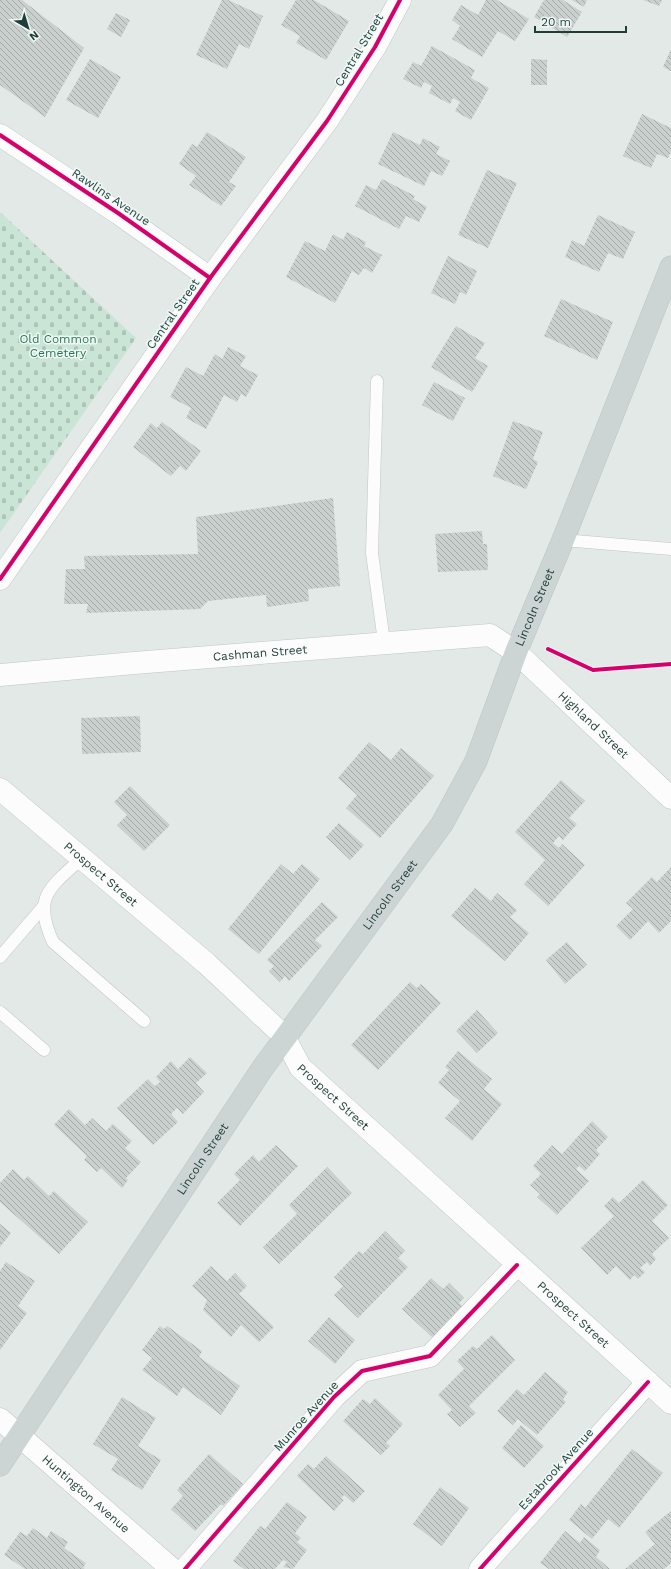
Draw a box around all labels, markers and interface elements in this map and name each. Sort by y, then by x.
north arrow [8,8,48,48]
scale bar [535,8,626,34]
street label: Central Street [332,11,386,89]
text: 20 m [541,15,571,29]
text: N [27,28,41,43]
street label: Rawlins Avenue [69,166,153,228]
street label: Central Street [144,276,202,352]
park label: Old Common Cemetery [19,332,97,360]
street label: Lincoln Street [512,566,557,648]
street label: Cashman Street [212,642,308,664]
street label: Highland Street [555,688,632,761]
street label: Prospect Street [61,839,140,909]
street label: Lincoln Street [360,857,420,932]
street label: Prospect Street [294,1061,372,1133]
street label: Lincoln Street [174,1120,231,1197]
street label: Prospect Street [534,1278,612,1351]
street label: Munroe Avenue [271,1378,341,1454]
street label: Estabrook Avenue [516,1425,596,1513]
street label: Huntington Avenue [39,1452,133,1536]

